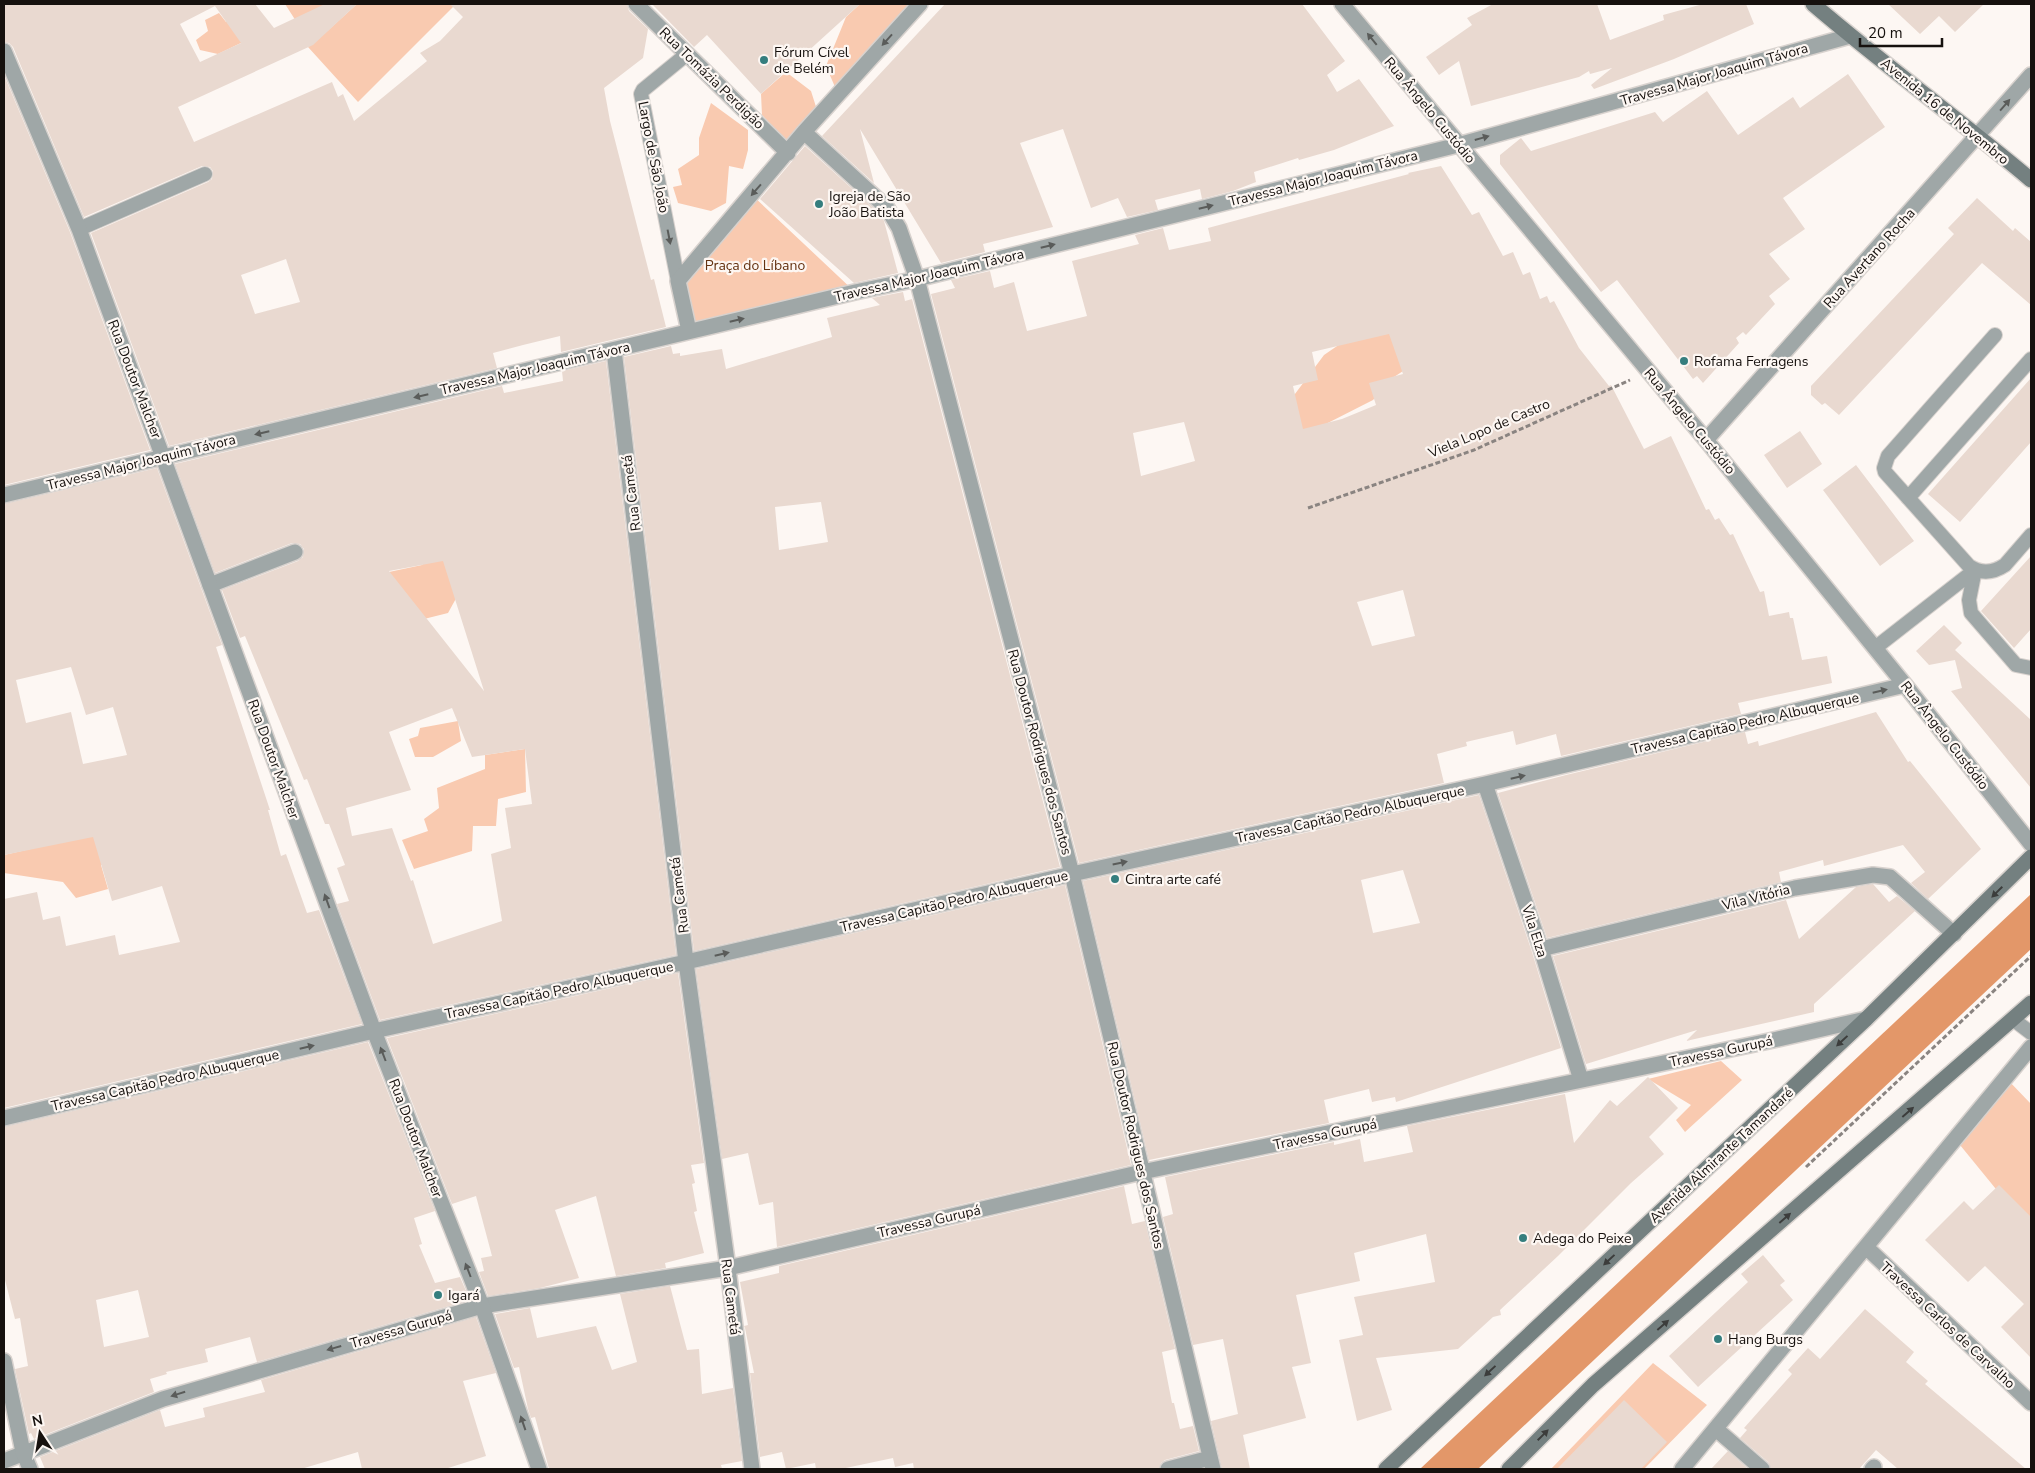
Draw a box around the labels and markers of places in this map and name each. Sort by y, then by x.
place label: Fórum Cível de Belém [774,43,850,78]
marker: Fórum Cível de Belém [758,54,770,66]
place label: Igreja de São João Batista [828,187,911,222]
marker: Igreja de São João Batista [813,198,825,210]
place label: Rofama Ferragens [1694,352,1809,371]
marker: Rofama Ferragens [1678,355,1690,367]
place label: Cintra arte café [1125,870,1221,889]
marker: Cintra arte café [1109,873,1121,885]
place label: Adega do Peixe [1533,1229,1631,1248]
marker: Adega do Peixe [1517,1232,1529,1244]
place label: Igará [448,1286,480,1305]
marker: Igará [432,1289,444,1301]
place label: Hang Burgs [1728,1330,1803,1349]
marker: Hang Burgs [1712,1333,1724,1345]

